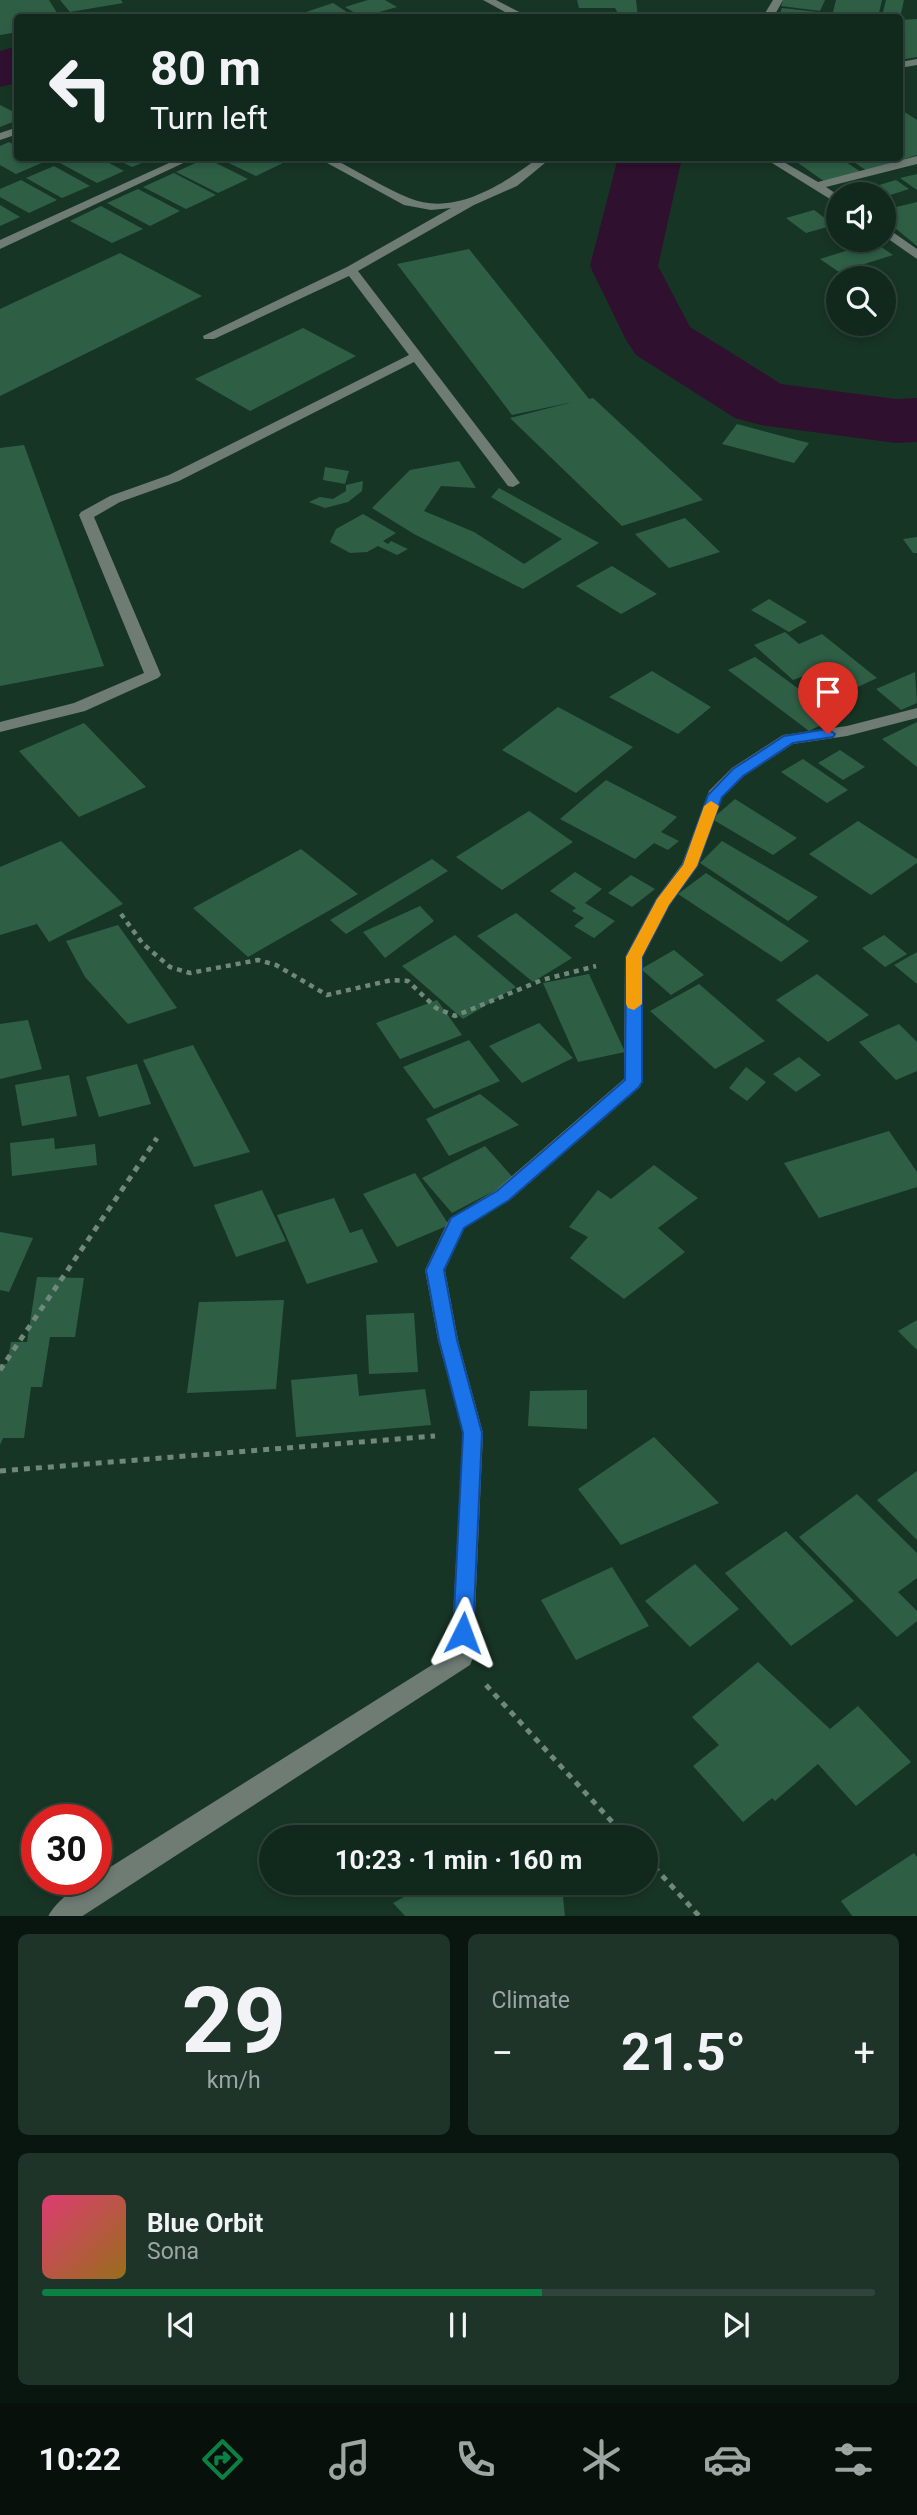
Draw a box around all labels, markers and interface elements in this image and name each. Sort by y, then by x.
text: 80 m [150,40,261,97]
icon: left [35,42,126,133]
text: Turn left [150,99,268,137]
map controls [826,182,896,336]
button: sound [826,182,896,252]
button: search [826,266,896,336]
pin [798,662,858,734]
icon: arrive [809,673,847,711]
position arrow [426,1596,500,1670]
speed limit sign: 30 [21,1804,112,1895]
text: 10:23 · 1 min · 160 m [335,1845,582,1875]
text: 29 [182,1968,286,2074]
text: Climate [492,1987,570,2014]
text: 21.5° [621,2022,746,2083]
text: − [492,2031,513,2075]
text: + [853,2031,875,2075]
text: km/h [207,2067,261,2094]
text: Blue Orbit [147,2208,263,2238]
text: Sona [147,2238,199,2265]
icon: previous [162,2306,200,2344]
icon: pause [439,2306,477,2344]
icon: next [717,2306,755,2344]
icon: directions [198,2435,247,2484]
icon: music [325,2435,374,2484]
icon: phone [451,2435,500,2484]
icon: climate [577,2435,626,2484]
icon: car [703,2435,752,2484]
icon: filters [829,2435,878,2484]
text: 10:22 [39,2440,121,2478]

